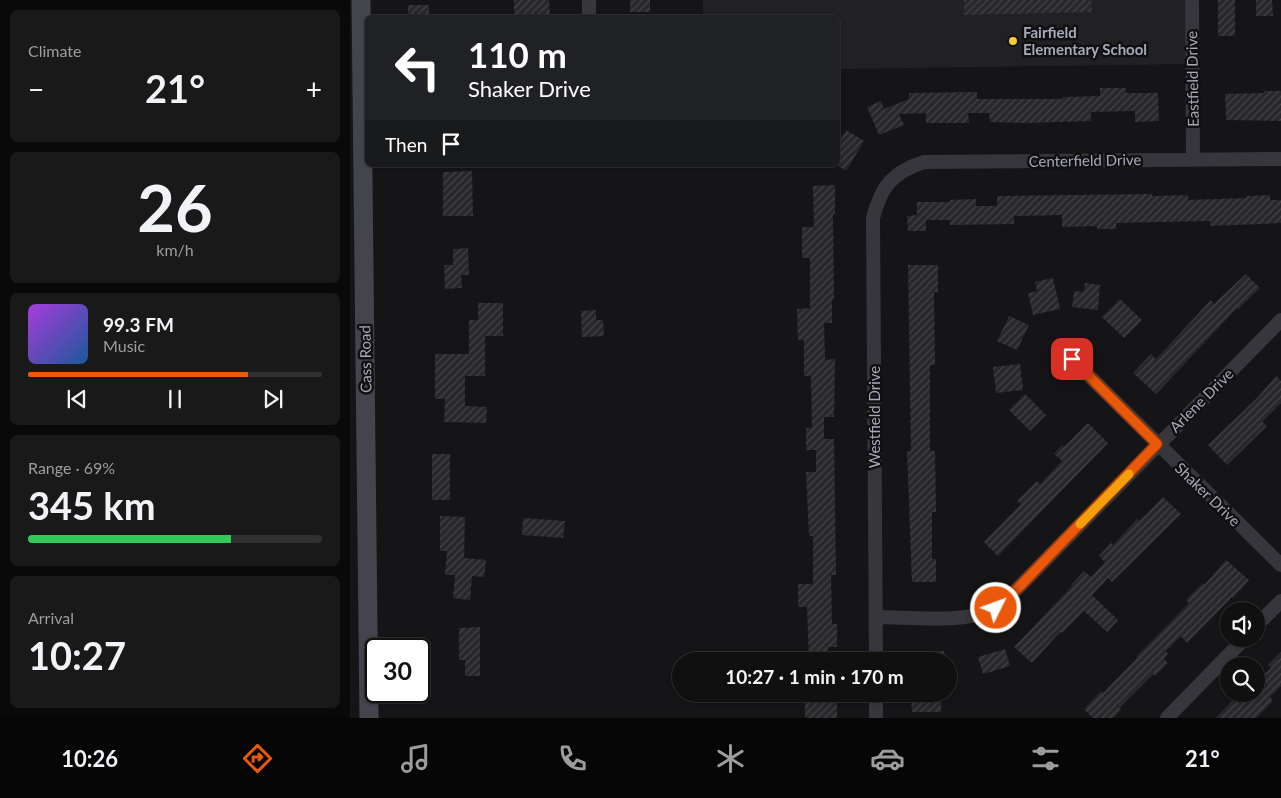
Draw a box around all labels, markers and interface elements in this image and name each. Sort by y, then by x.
place label: Fairfield Elementary School [1023,23,1147,58]
street label: Eastfield Drive [1182,31,1202,127]
text: 110 m [468,33,567,75]
icon: left [385,35,450,100]
marker: Fairfield Elementary School [1007,35,1019,47]
text: Climate [28,41,81,60]
text: 21° [145,65,205,111]
text: − [28,72,44,106]
text: + [306,72,322,106]
text: Shaker Drive [468,75,591,102]
icon: arrive [437,130,465,158]
text: Then [385,133,427,156]
street label: Centerfield Drive [1028,150,1142,170]
text: 26 [137,168,213,246]
text: km/h [156,240,194,259]
text: 99.3 FM [103,313,174,336]
street label: Cass Road [355,325,375,393]
text: Music [103,336,145,355]
pin [1051,338,1093,380]
icon: arrive [1058,345,1086,373]
street label: Arlene Drive [1165,364,1237,436]
street label: Westfield Drive [865,366,883,468]
icon: previous [63,385,91,413]
icon: pause [161,385,189,413]
icon: next [259,385,287,413]
text: Range · 69% [28,458,115,477]
street label: Shaker Drive [1172,458,1244,530]
text: 345 km [28,482,156,528]
position arrow [969,581,1021,633]
map controls [1220,602,1265,702]
button: sound [1220,602,1265,647]
text: Arrival [28,608,74,627]
text: 10:27 [28,632,126,678]
speed limit sign: 30 [365,638,430,703]
button: search [1220,657,1265,702]
text: 10:27 · 1 min · 170 m [725,665,904,688]
icon: directions [240,741,275,776]
icon: music [398,741,433,776]
icon: phone [555,741,590,776]
icon: climate [713,741,748,776]
icon: car [870,741,905,776]
icon: filters [1028,741,1063,776]
text: 10:26 [61,745,118,772]
text: 21° [1185,745,1220,772]

